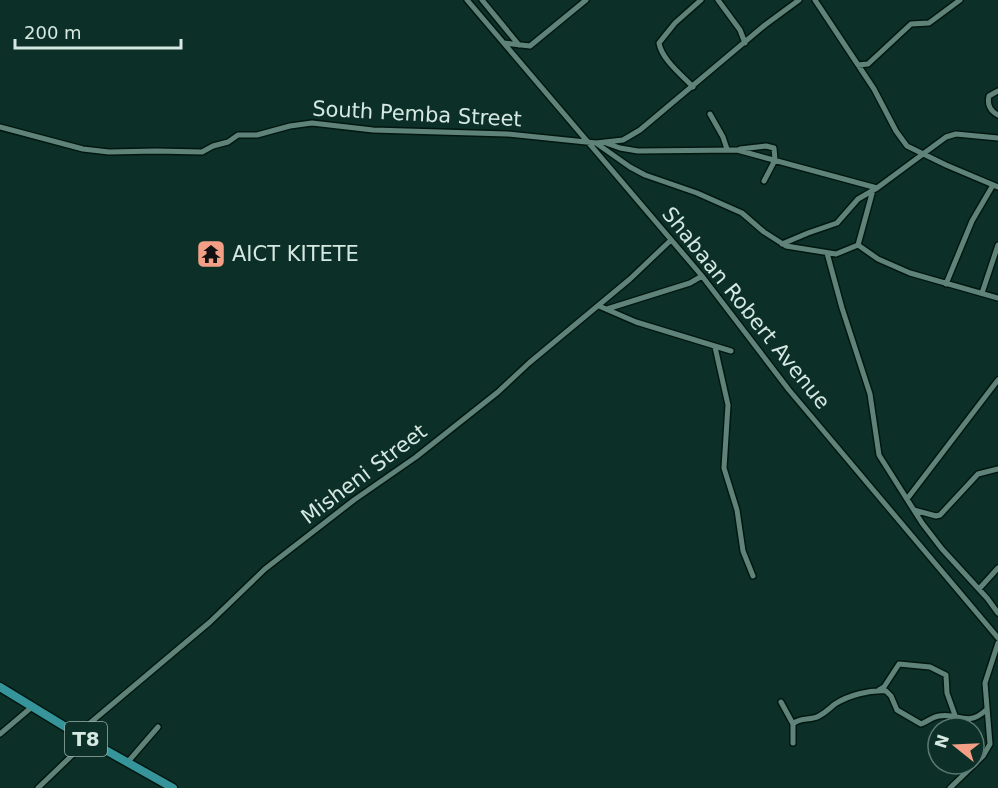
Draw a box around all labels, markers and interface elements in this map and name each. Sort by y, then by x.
scale bar [15,12,182,50]
text: 200 m [24,22,82,43]
street label: South Pemba Street [312,97,522,131]
street label: Shabaan Robert Avenue [657,202,835,414]
temple icon: AICT KITETE [195,238,227,270]
place label: AICT KITETE [232,242,359,266]
street label: Misheni Street [297,419,431,529]
north arrow [926,716,986,776]
road number: T8 [65,722,107,756]
text: N [931,732,953,751]

